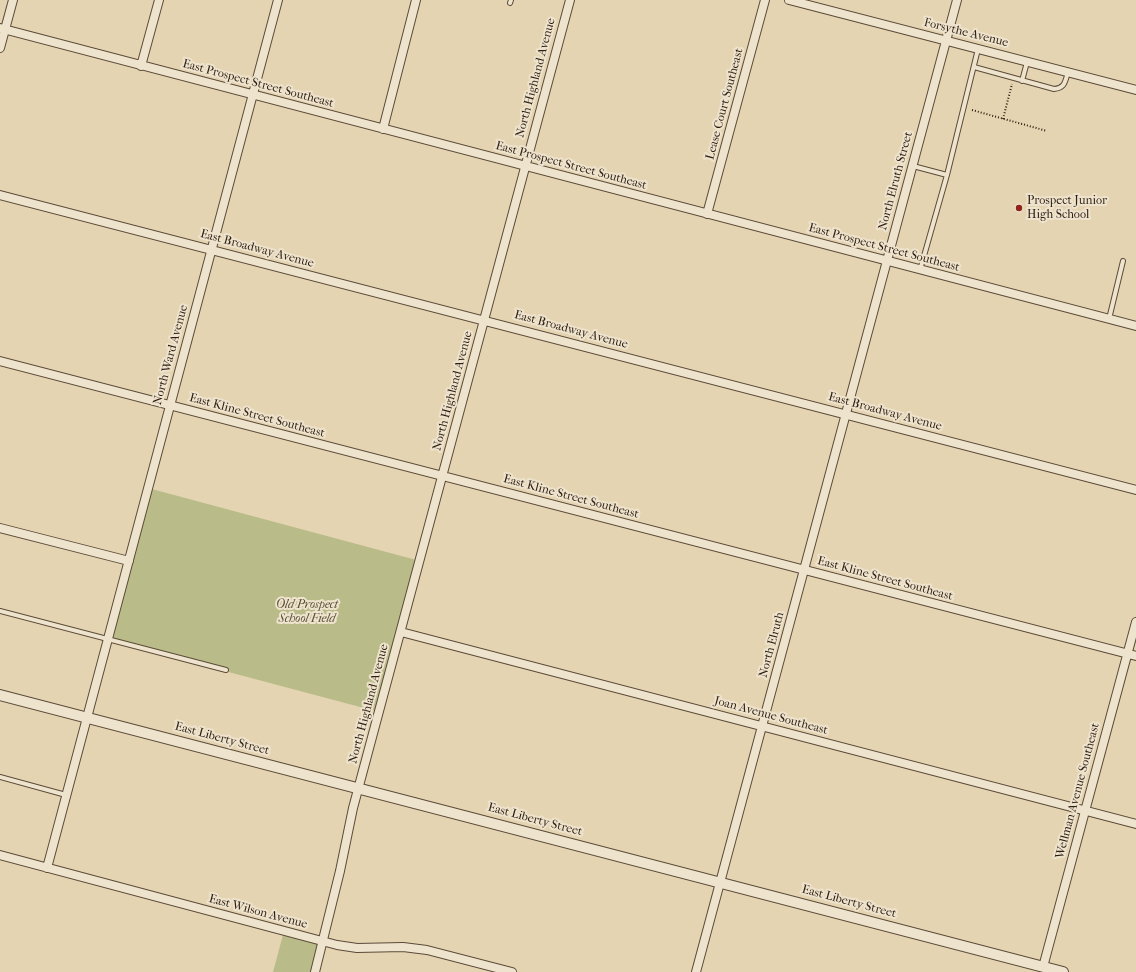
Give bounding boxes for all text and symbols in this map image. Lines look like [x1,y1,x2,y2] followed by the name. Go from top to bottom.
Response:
[922,16,1010,50] street label: Forsythe Avenue
[513,17,559,139] street label: North Highland Avenue
[703,47,747,161] street label: Lease Court Southeast
[181,57,335,111] street label: East Prospect Street Southeast
[876,130,916,232] street label: North Elruth Street
[494,139,648,193] street label: East Prospect Street Southeast
[1027,194,1107,222] place label: Prospect Junior High School
[1014,203,1024,213] marker: Prospect Junior High School
[807,221,961,275] street label: East Prospect Street Southeast
[199,227,315,271] street label: East Broadway Avenue
[151,303,191,407] street label: North Ward Avenue
[513,308,629,352] street label: East Broadway Avenue
[430,330,476,452] street label: North Highland Avenue
[827,390,943,434] street label: East Broadway Avenue
[188,391,326,441] street label: East Kline Street Southeast
[502,472,640,522] street label: East Kline Street Southeast
[816,554,954,604] street label: East Kline Street Southeast
[276,598,338,626] park label: Old Prospect School Field
[756,611,788,679] street label: North Elruth
[346,643,392,765] street label: North Highland Avenue
[713,694,829,738] street label: Joan Avenue Southeast
[173,719,271,759] street label: East Liberty Street
[1053,722,1103,860] street label: Wellman Avenue Southeast
[486,800,584,840] street label: East Liberty Street
[800,882,898,922] street label: East Liberty Street
[207,892,309,932] street label: East Wilson Avenue

